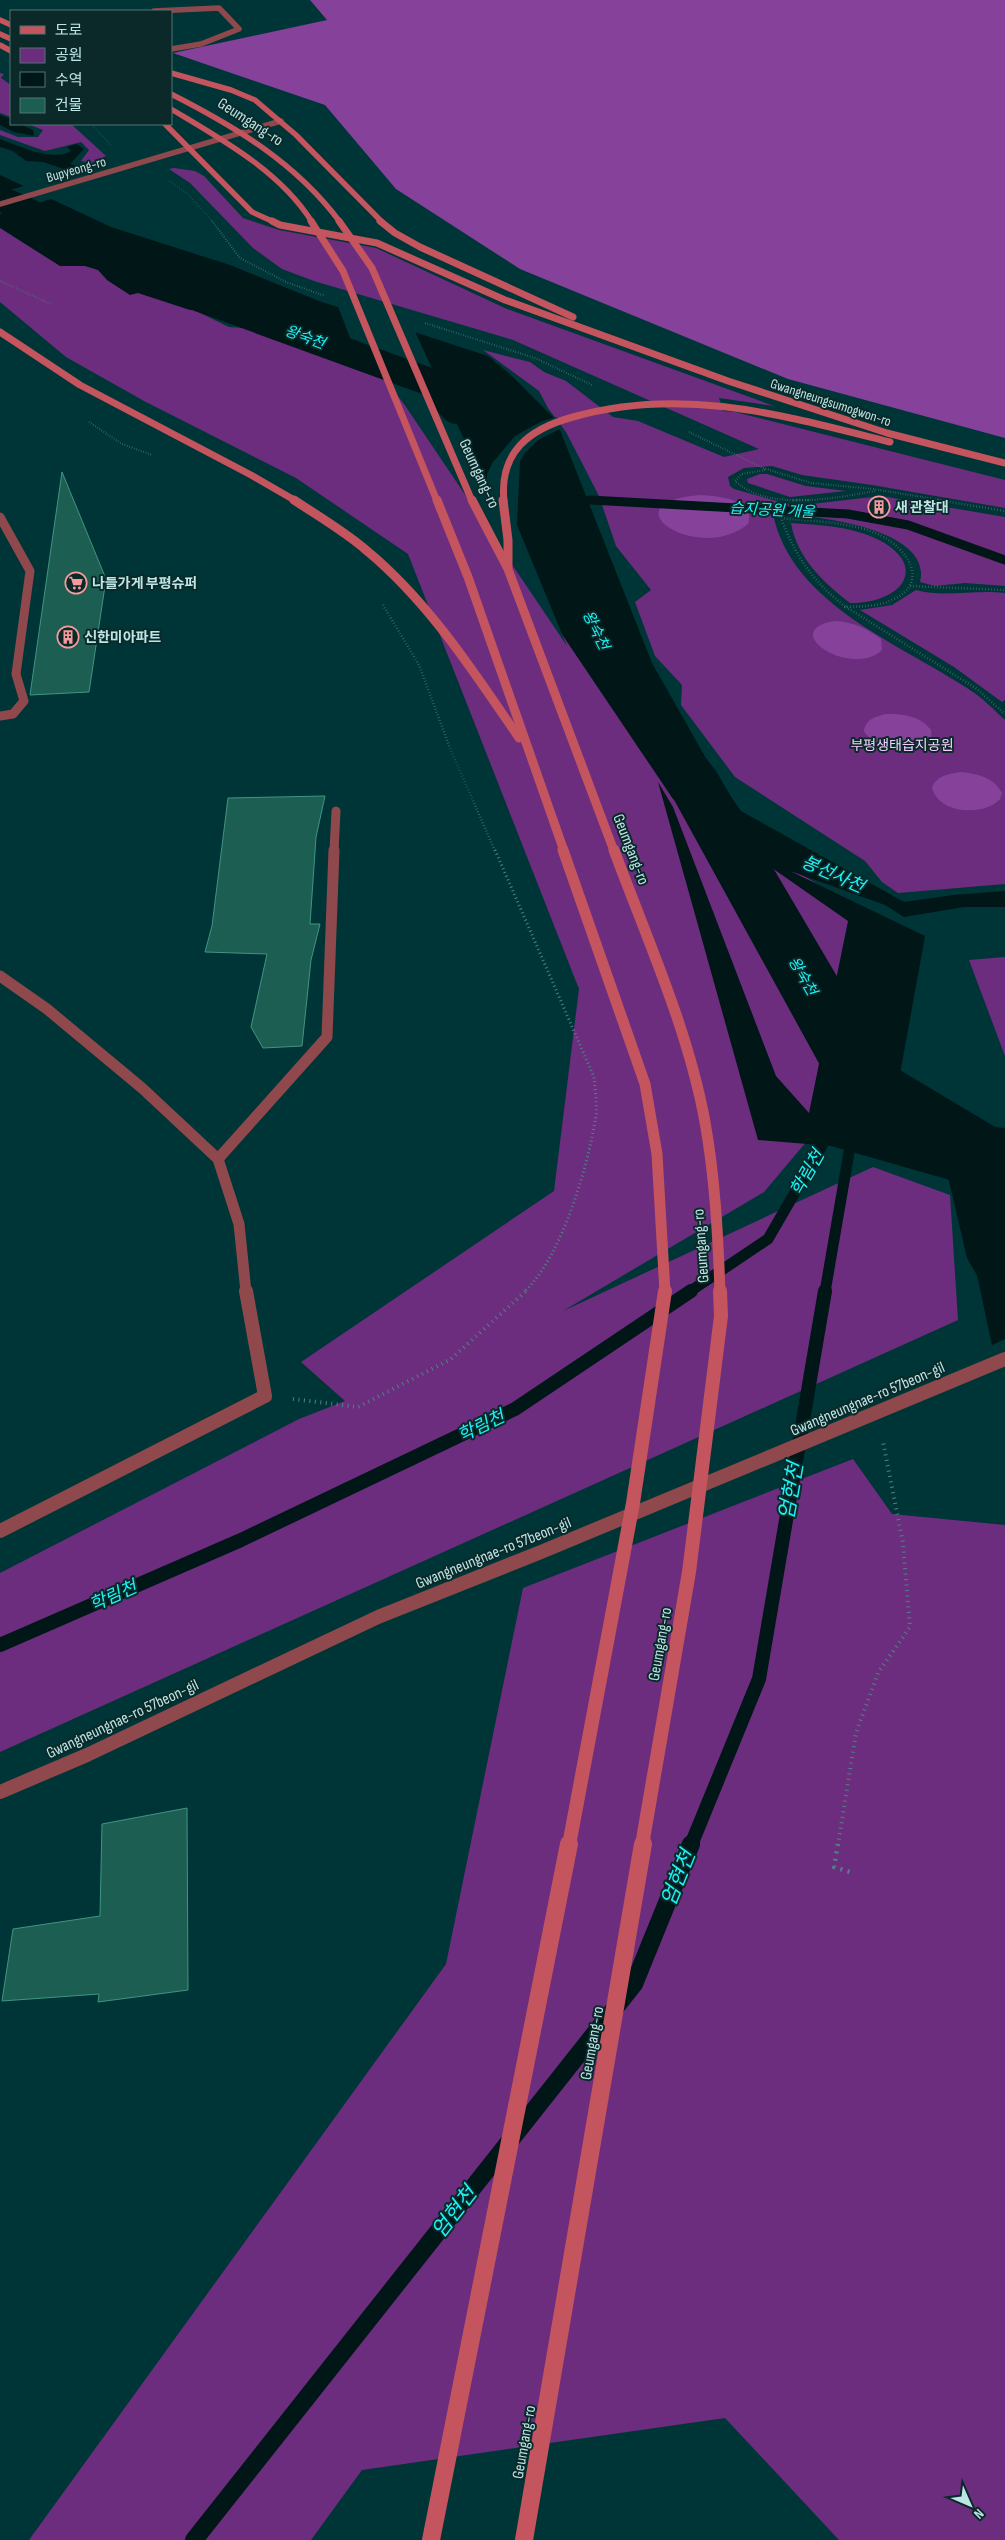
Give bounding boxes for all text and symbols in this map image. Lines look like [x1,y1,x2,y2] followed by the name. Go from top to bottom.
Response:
[10,10,172,125] legend
[55,21,83,40] text: 도로
[55,46,83,65] text: 공원
[55,71,83,90] text: 수역
[214,94,286,150] street label: Geumgang-ro
[55,96,83,115] text: 건물
[44,153,108,186] street label: Bupyeong-ro
[282,321,330,354] water label: 왕숙천
[768,375,894,430] street label: Gwangneungsumogwon-ro
[454,436,503,511] street label: Geumgang-ro
[867,495,891,519] building icon: 새 관찰대
[729,499,816,522] water label: 습지공원 개울
[895,499,949,516] place label: 새 관찰대
[64,571,88,595] supermarket icon: 나들가게 부평슈퍼
[92,575,197,592] place label: 나들가게 부평슈퍼
[578,607,614,655] water label: 왕숙천
[56,625,80,649] building icon: 신한미아파트
[84,629,161,646] place label: 신한미아파트
[850,737,954,754] park label: 부평생태습지공원
[608,812,653,888] street label: Geumgang-ro
[798,851,870,899] water label: 봉선사천
[784,954,822,1001] water label: 왕숙천
[786,1144,830,1200] water label: 학림천
[689,1208,714,1284] street label: Geumgang-ro
[788,1358,948,1441] street label: Gwangneungnae-ro 57beon-gil
[454,1405,510,1447] water label: 학림천
[774,1458,809,1522] water label: 엄현천
[413,1514,574,1593] street label: Gwangneungnae-ro 57beon-gil
[86,1576,142,1616] water label: 학림천
[645,1606,676,1682] street label: Geumgang-ro
[43,1676,202,1763] street label: Gwangneungnae-ro 57beon-gil
[656,1844,702,1910] water label: 엄현천
[577,2005,608,2081] street label: Geumgang-ro
[427,2180,484,2243] water label: 엄현천
[509,2404,540,2480] street label: Geumgang-ro
[945,2480,995,2530] north arrow
[970,2505,987,2522] text: N

